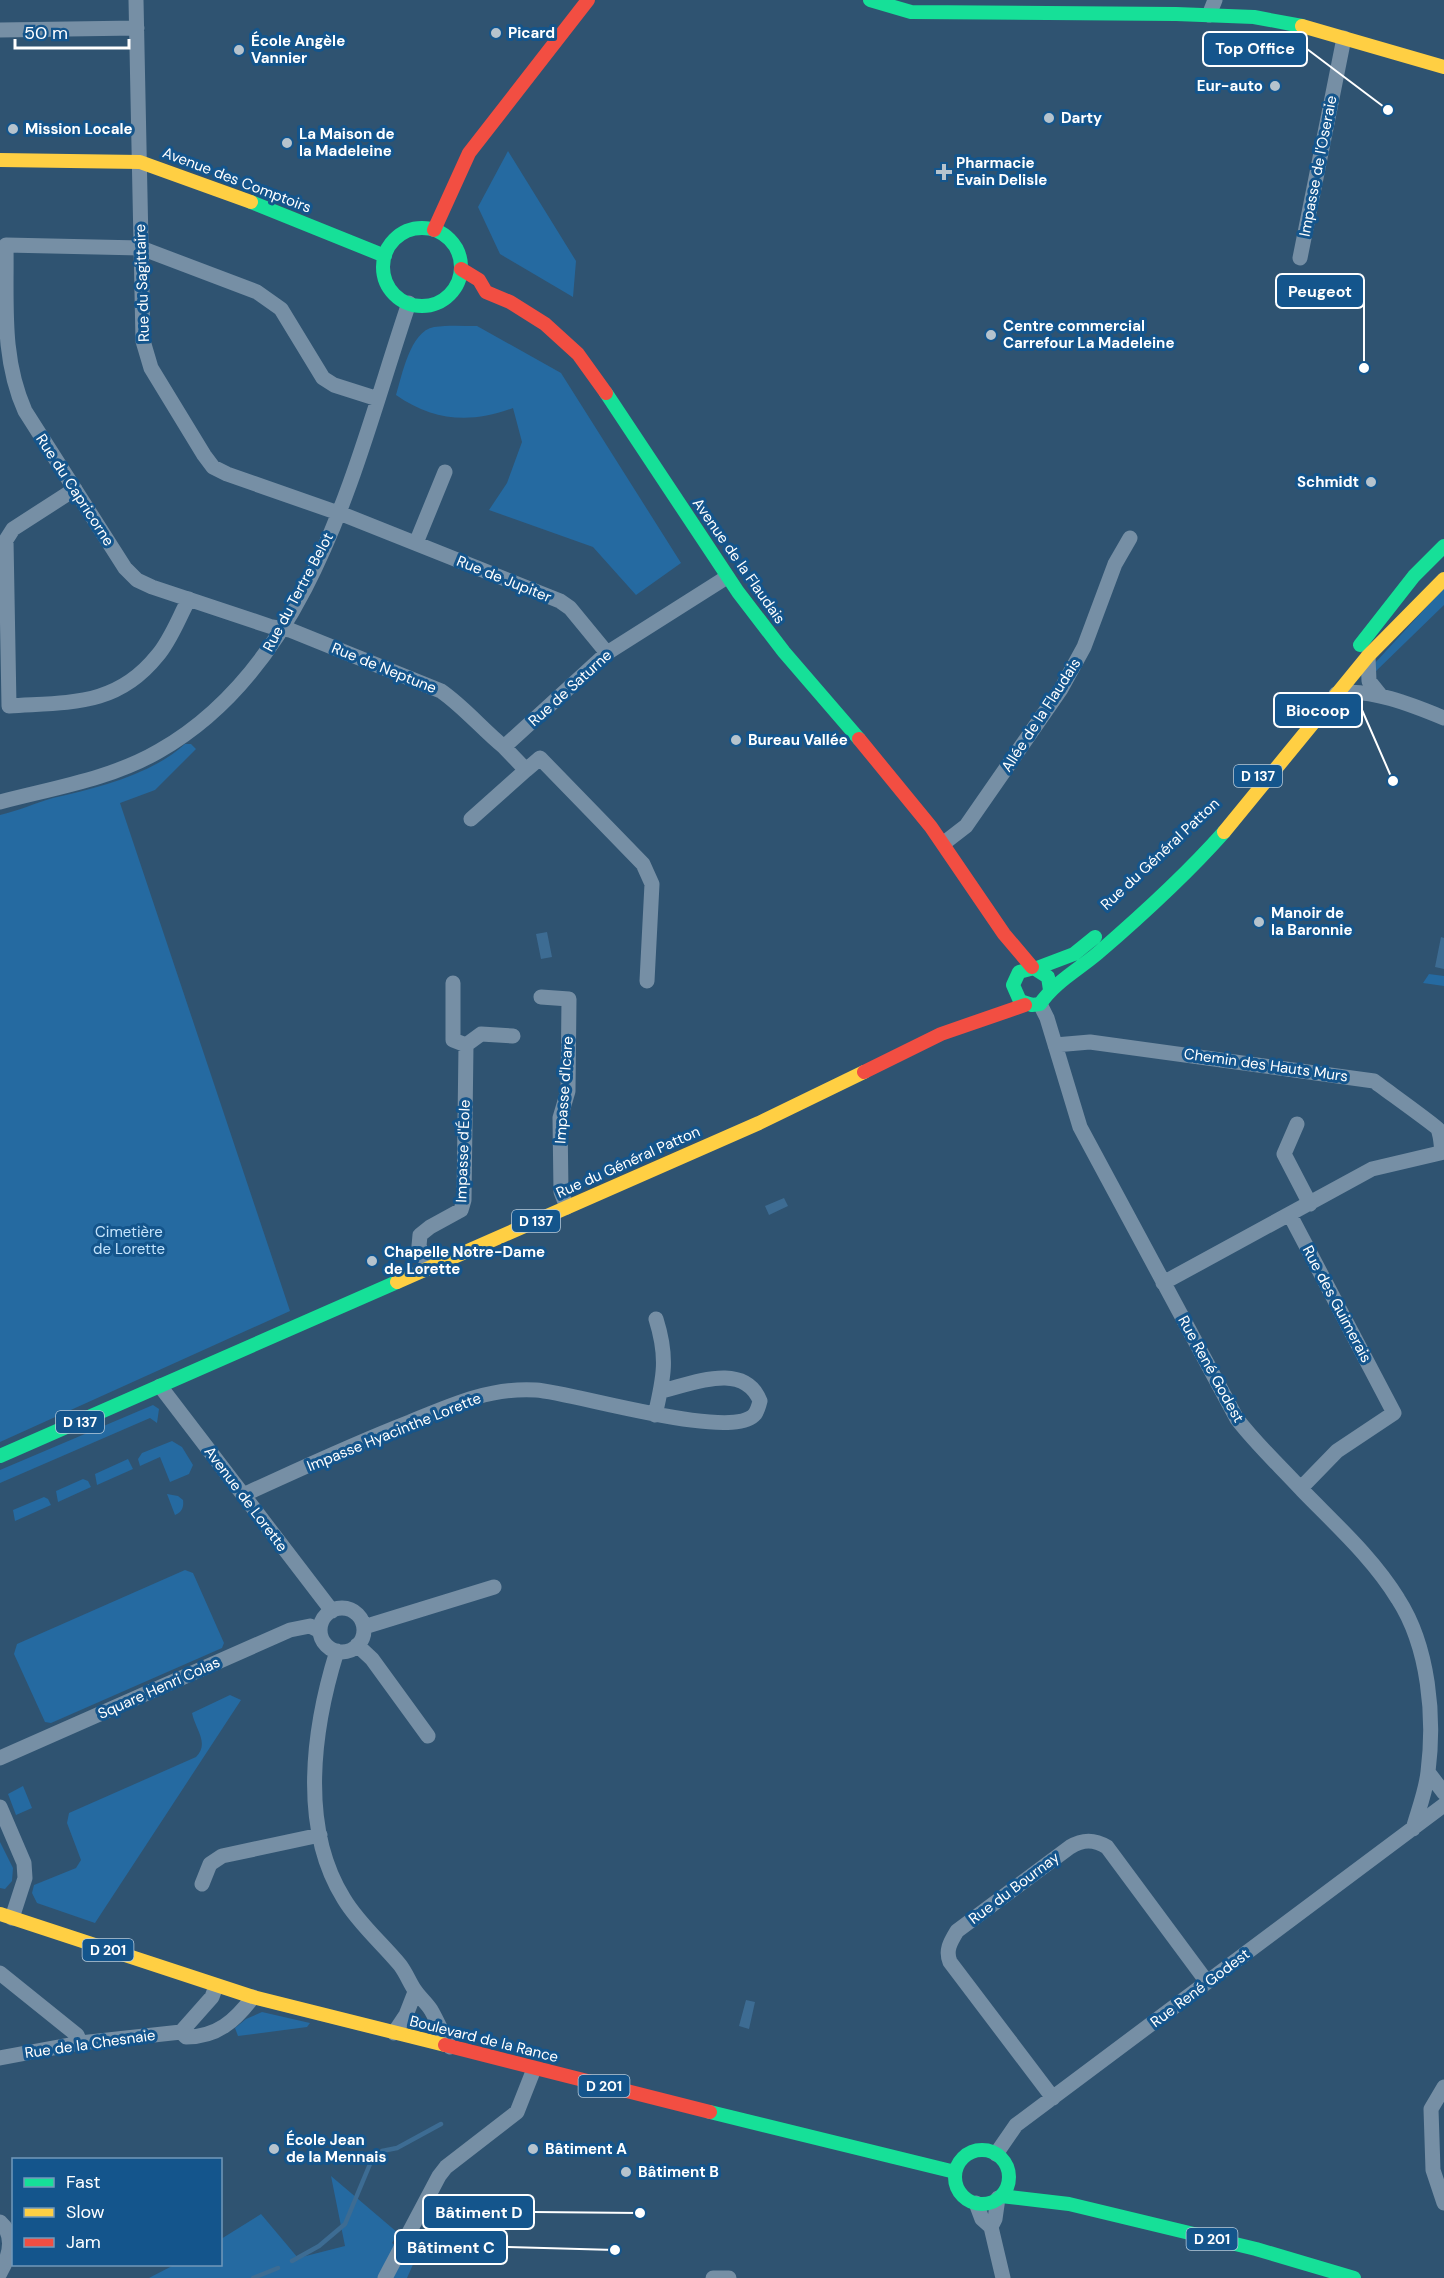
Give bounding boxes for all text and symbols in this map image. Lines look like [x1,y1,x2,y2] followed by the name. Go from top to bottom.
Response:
[15,12,129,50] scale bar
[24,21,68,45] text: 50 m
[508,23,555,43] place label: Picard
[489,26,503,40] marker: Picard
[251,31,345,68] place label: École Angèle Vannier
[1203,32,1307,66] callout: Top Office
[1215,38,1295,59] text: Top Office
[232,43,246,57] marker: École Angèle Vannier
[1197,76,1263,96] place label: Eur-auto
[1268,79,1282,93] marker: Eur-auto
[1295,94,1341,238] street label: Impasse de l'Oseraie
[1061,108,1102,128] place label: Darty
[1042,111,1056,125] marker: Darty
[25,119,133,139] place label: Mission Locale
[6,122,20,136] marker: Mission Locale
[299,124,395,161] place label: La Maison de la Madeleine
[280,136,294,150] marker: La Maison de la Madeleine
[160,142,314,218] street label: Avenue des Comptoirs
[956,153,1047,190] place label: Pharmacie Evain Delisle
[937,165,951,179] marker: Pharmacie Evain Delisle
[130,224,154,342] street label: Rue du Sagittaire
[1276,274,1364,308] callout: Peugeot
[1288,281,1352,302] text: Peugeot
[1003,316,1174,353] place label: Centre commercial Carrefour La Madeleine
[984,328,998,342] marker: Centre commercial Carrefour La Madeleine
[31,430,119,550] street label: Rue du Capricorne
[1297,472,1359,492] place label: Schmidt
[1364,475,1378,489] marker: Schmidt
[688,494,790,628] street label: Avenue de la Flaudais
[258,529,338,655] street label: Rue du Tertre Belot
[454,551,555,607] street label: Rue de Jupiter
[329,638,439,698] street label: Rue de Neptune
[524,645,616,731] street label: Rue de Saturne
[997,654,1085,776] street label: Allée de la Flaudais
[1274,693,1362,727] callout: Biocoop
[1286,700,1350,721] text: Biocoop
[748,730,848,750] place label: Bureau Vallée
[729,733,743,747] marker: Bureau Vallée
[1234,765,1282,787] road number: D 137
[1096,794,1224,914] street label: Rue du Général Patton
[1271,903,1353,940] place label: Manoir de la Baronnie
[1252,915,1266,929] marker: Manoir de la Baronnie
[550,1036,578,1144] street label: Impasse d'Icare
[1183,1044,1349,1086] street label: Chemin des Hauts Murs
[451,1099,475,1203] street label: Impasse d'Éole
[553,1121,703,1203] street label: Rue du Général Patton
[512,1210,560,1232] road number: D 137
[93,1222,165,1259] park label: Cimetière de Lorette
[384,1242,545,1279] place label: Chapelle Notre-Dame de Lorette
[1298,1242,1376,1366] street label: Rue des Guimerais
[365,1254,379,1268] marker: Chapelle Notre-Dame de Lorette
[1173,1312,1249,1426] street label: Rue René Godest
[304,1388,484,1476] street label: Impasse Hyacinthe Lorette
[56,1411,104,1433] road number: D 137
[200,1442,292,1556] street label: Avenue de Lorette
[95,1652,223,1724] street label: Square Henri Colas
[964,1847,1064,1929] street label: Rue du Bournay
[82,1939,134,1961] road number: D 201
[1146,1944,1254,2032] street label: Rue René Godest
[408,2011,560,2067] street label: Boulevard de la Rance
[23,2025,157,2063] street label: Rue de la Chesnaie
[578,2075,630,2097] road number: D 201
[286,2130,386,2167] place label: École Jean de la Mennais
[545,2139,627,2159] place label: Bâtiment A
[267,2142,281,2156] marker: École Jean de la Mennais
[526,2142,540,2156] marker: Bâtiment A
[12,2158,222,2266] legend
[638,2162,719,2182] place label: Bâtiment B
[619,2165,633,2179] marker: Bâtiment B
[66,2170,101,2194] text: Fast
[423,2195,534,2229] callout: Bâtiment D
[66,2200,105,2224] text: Slow
[435,2202,523,2223] text: Bâtiment D
[1186,2228,1238,2250] road number: D 201
[66,2230,101,2254] text: Jam
[395,2230,507,2264] callout: Bâtiment C
[407,2237,495,2258] text: Bâtiment C

